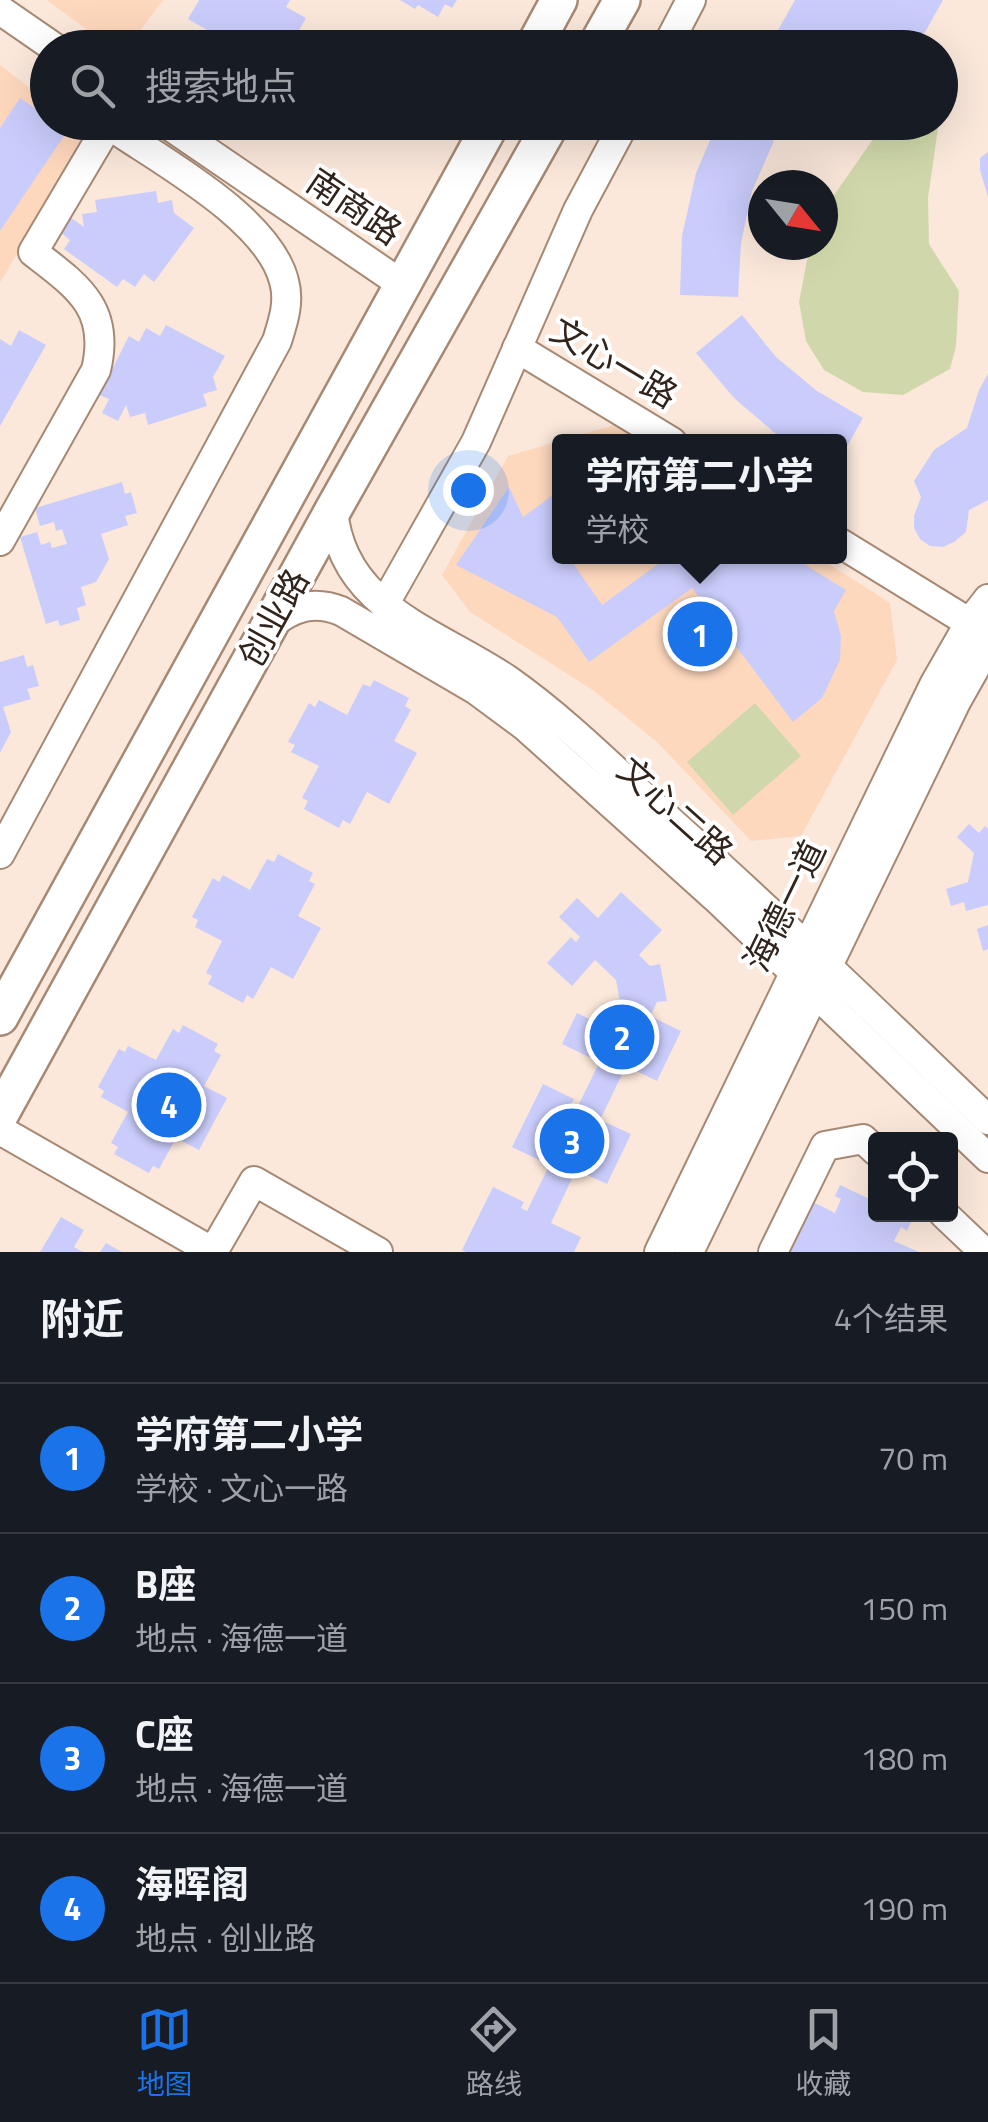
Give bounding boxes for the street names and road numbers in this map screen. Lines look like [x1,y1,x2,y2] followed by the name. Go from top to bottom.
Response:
[296,154,413,258] street label: 南商路
[541,303,688,421] street label: 文心一路
[224,559,322,677] street label: 创业路
[606,743,746,877] street label: 文心二路
[729,831,839,980] street label: 海德一道

